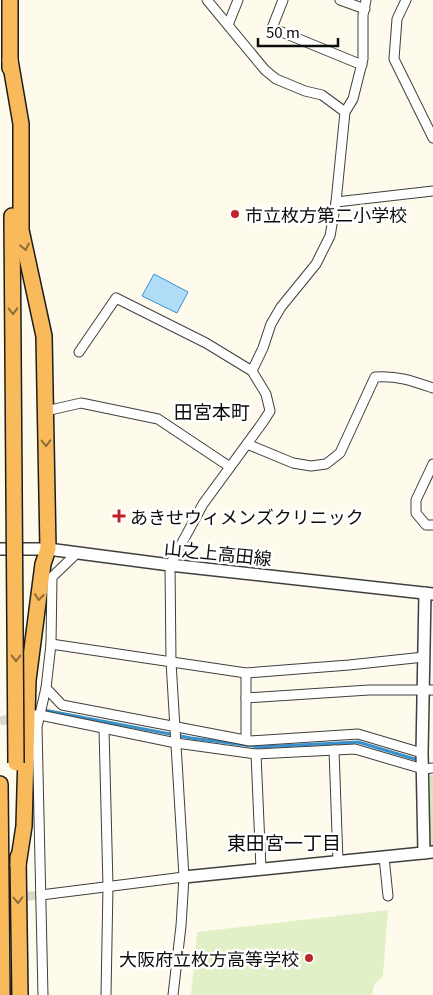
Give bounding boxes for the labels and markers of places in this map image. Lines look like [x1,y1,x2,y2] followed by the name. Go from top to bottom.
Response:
[245,201,407,227] place label: 市立枚方第二小学校
[229,208,241,220] marker: 市立枚方第二小学校
[130,503,364,529] place label: あきせウィメンズクリニック
[112,509,126,523] marker: あきせウィメンズクリニック
[119,945,299,971] place label: 大阪府立枚方高等学校
[303,952,315,964] marker: 大阪府立枚方高等学校

